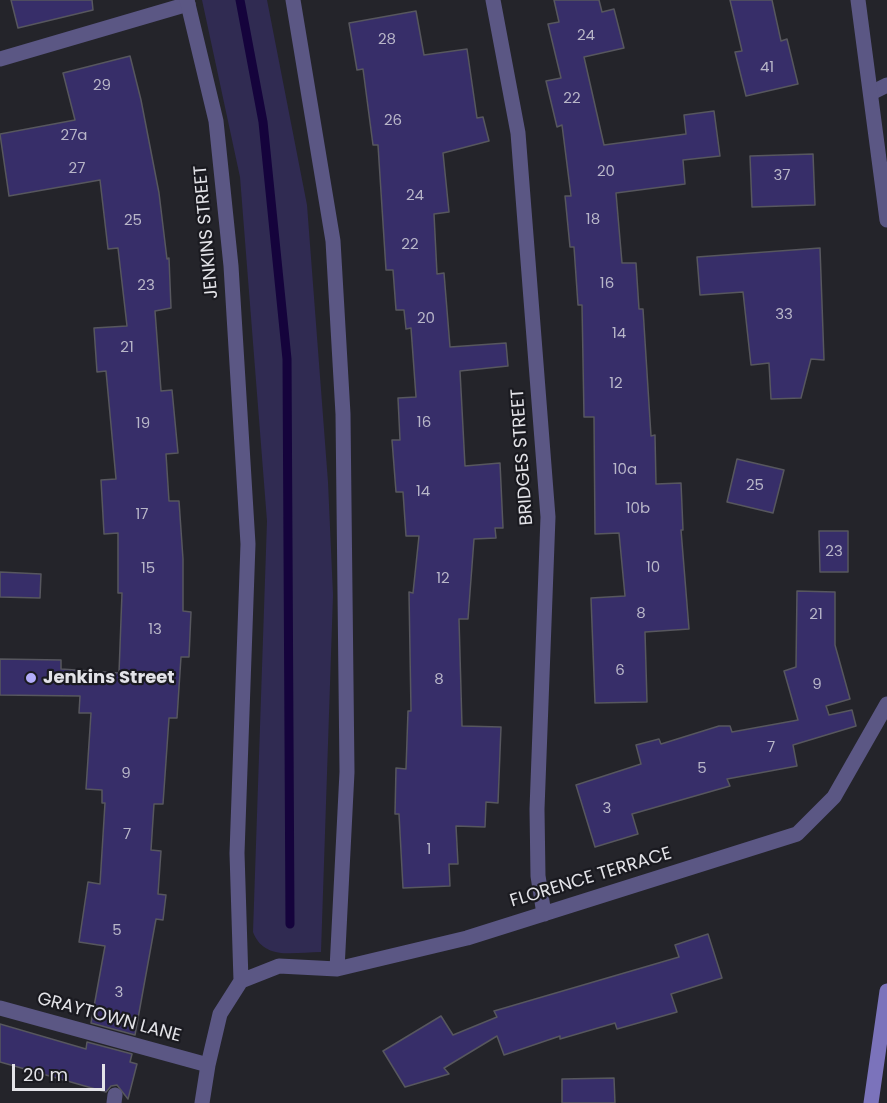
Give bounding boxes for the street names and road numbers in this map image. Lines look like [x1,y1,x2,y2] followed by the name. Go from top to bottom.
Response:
[190,164,224,300] street label: JENKINS STREET
[507,388,539,526] street label: BRIDGES STREET
[508,843,674,913] street label: FLORENCE TERRACE
[35,988,183,1048] street label: GRAYTOWN LANE

